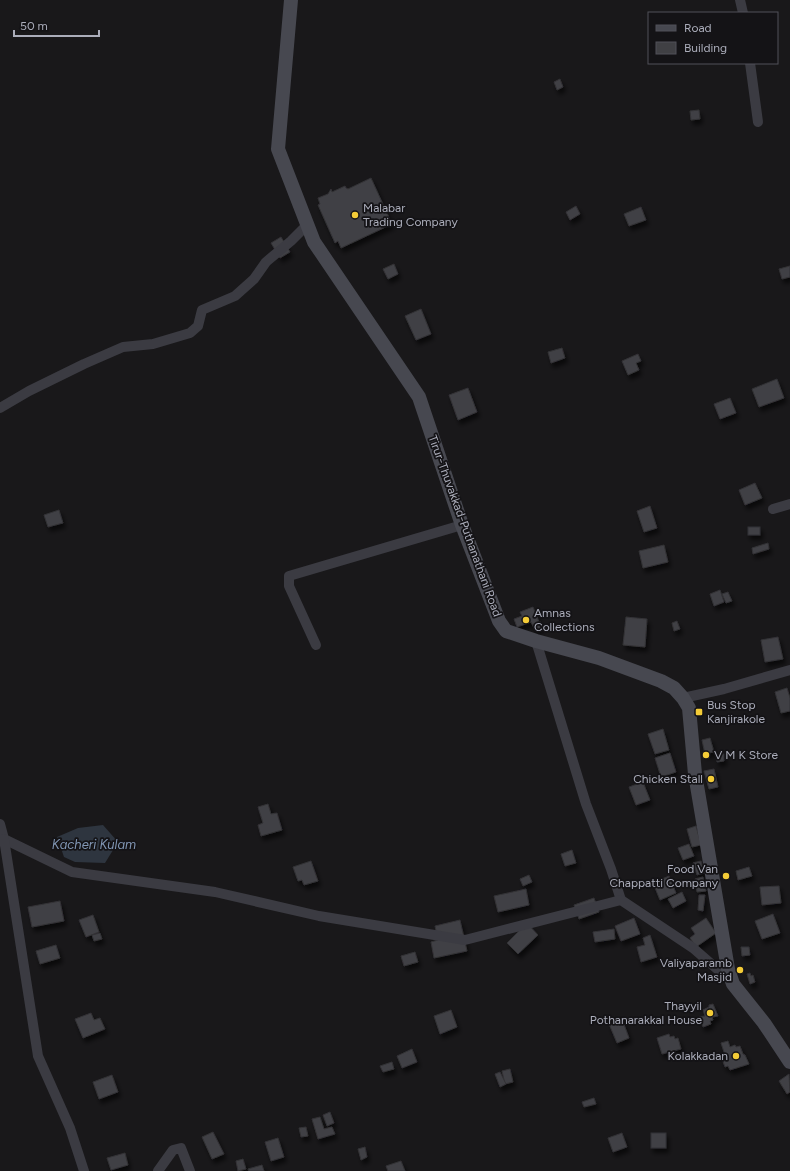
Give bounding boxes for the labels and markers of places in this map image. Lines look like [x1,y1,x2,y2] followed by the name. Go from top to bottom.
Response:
[363,201,458,229] place label: Malabar Trading Company
[350,210,360,220] marker: Malabar Trading Company
[534,606,595,634] place label: Amnas Collections
[521,615,531,625] marker: Amnas Collections
[707,698,766,726] place label: Bus Stop Kanjirakole
[694,707,704,717] marker: Bus Stop Kanjirakole
[714,748,779,762] place label: V M K Store
[701,750,711,760] marker: V M K Store
[633,772,703,786] place label: Chicken Stall
[706,774,716,784] marker: Chicken Stall
[609,862,719,890] place label: Food Van Chappatti Company
[721,871,731,881] marker: Food Van Chappatti Company
[660,956,732,984] place label: Valiyaparamb Masjid
[735,965,745,975] marker: Valiyaparamb Masjid
[590,999,702,1027] place label: Thayyil Pothanarakkal House
[705,1008,715,1018] marker: Thayyil Pothanarakkal House
[668,1049,728,1063] place label: Kolakkadan
[731,1051,741,1061] marker: Kolakkadan

